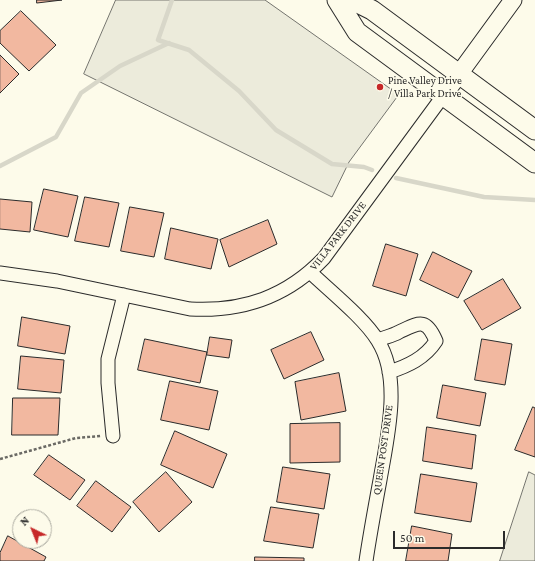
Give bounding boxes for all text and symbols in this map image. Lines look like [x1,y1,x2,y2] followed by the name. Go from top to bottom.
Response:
[388,74,462,100] place label: Pine Valley Drive / Villa Park Drive
[375,82,385,92] marker: Pine Valley Drive / Villa Park Drive
[307,199,369,273] street label: VILLA PARK DRIVE
[370,404,396,496] street label: QUEEN POST DRIVE
[12,509,52,549] north arrow
[18,514,31,528] text: N
[395,523,507,549] scale bar
[400,531,424,545] text: 50 m

